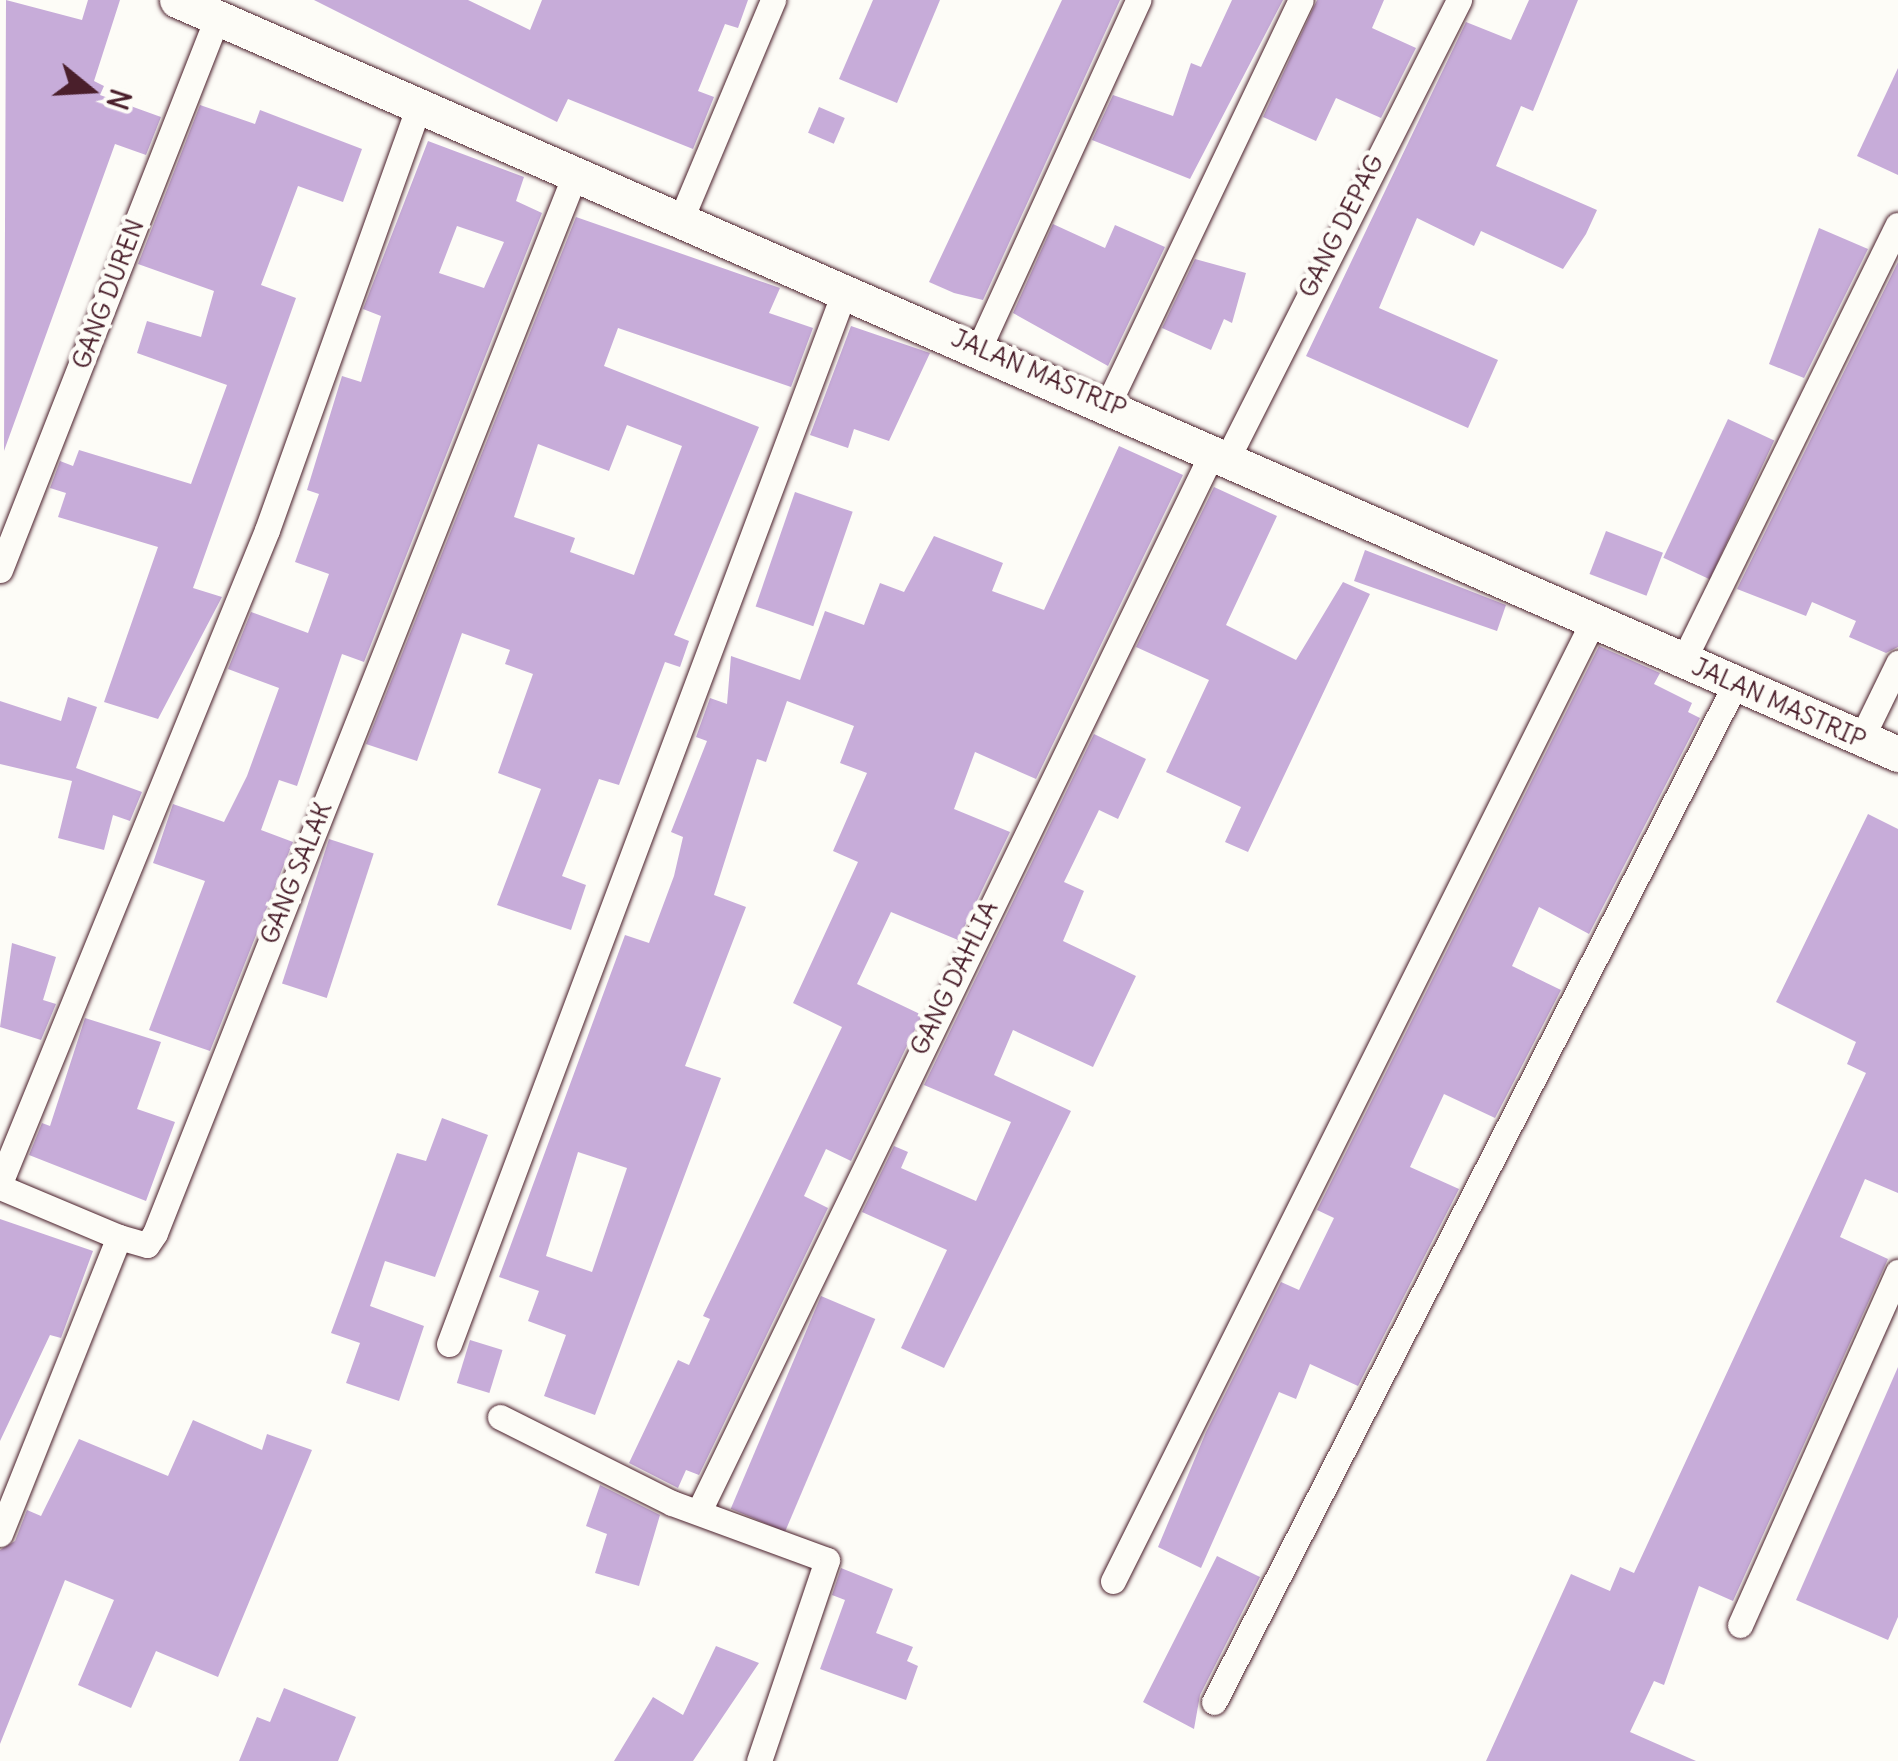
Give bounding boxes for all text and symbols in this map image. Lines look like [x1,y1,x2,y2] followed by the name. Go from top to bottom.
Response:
[40,40,140,140] north arrow
[98,84,139,114] text: N
[1292,150,1390,302] street label: GANG DEPAG
[66,215,150,373] street label: GANG DUREN
[947,323,1131,423] street label: JALAN MASTRIP
[1687,651,1871,755] street label: JALAN MASTRIP
[254,798,338,948] street label: GANG SALAK
[904,896,1004,1060] street label: GANG DAHLIA

